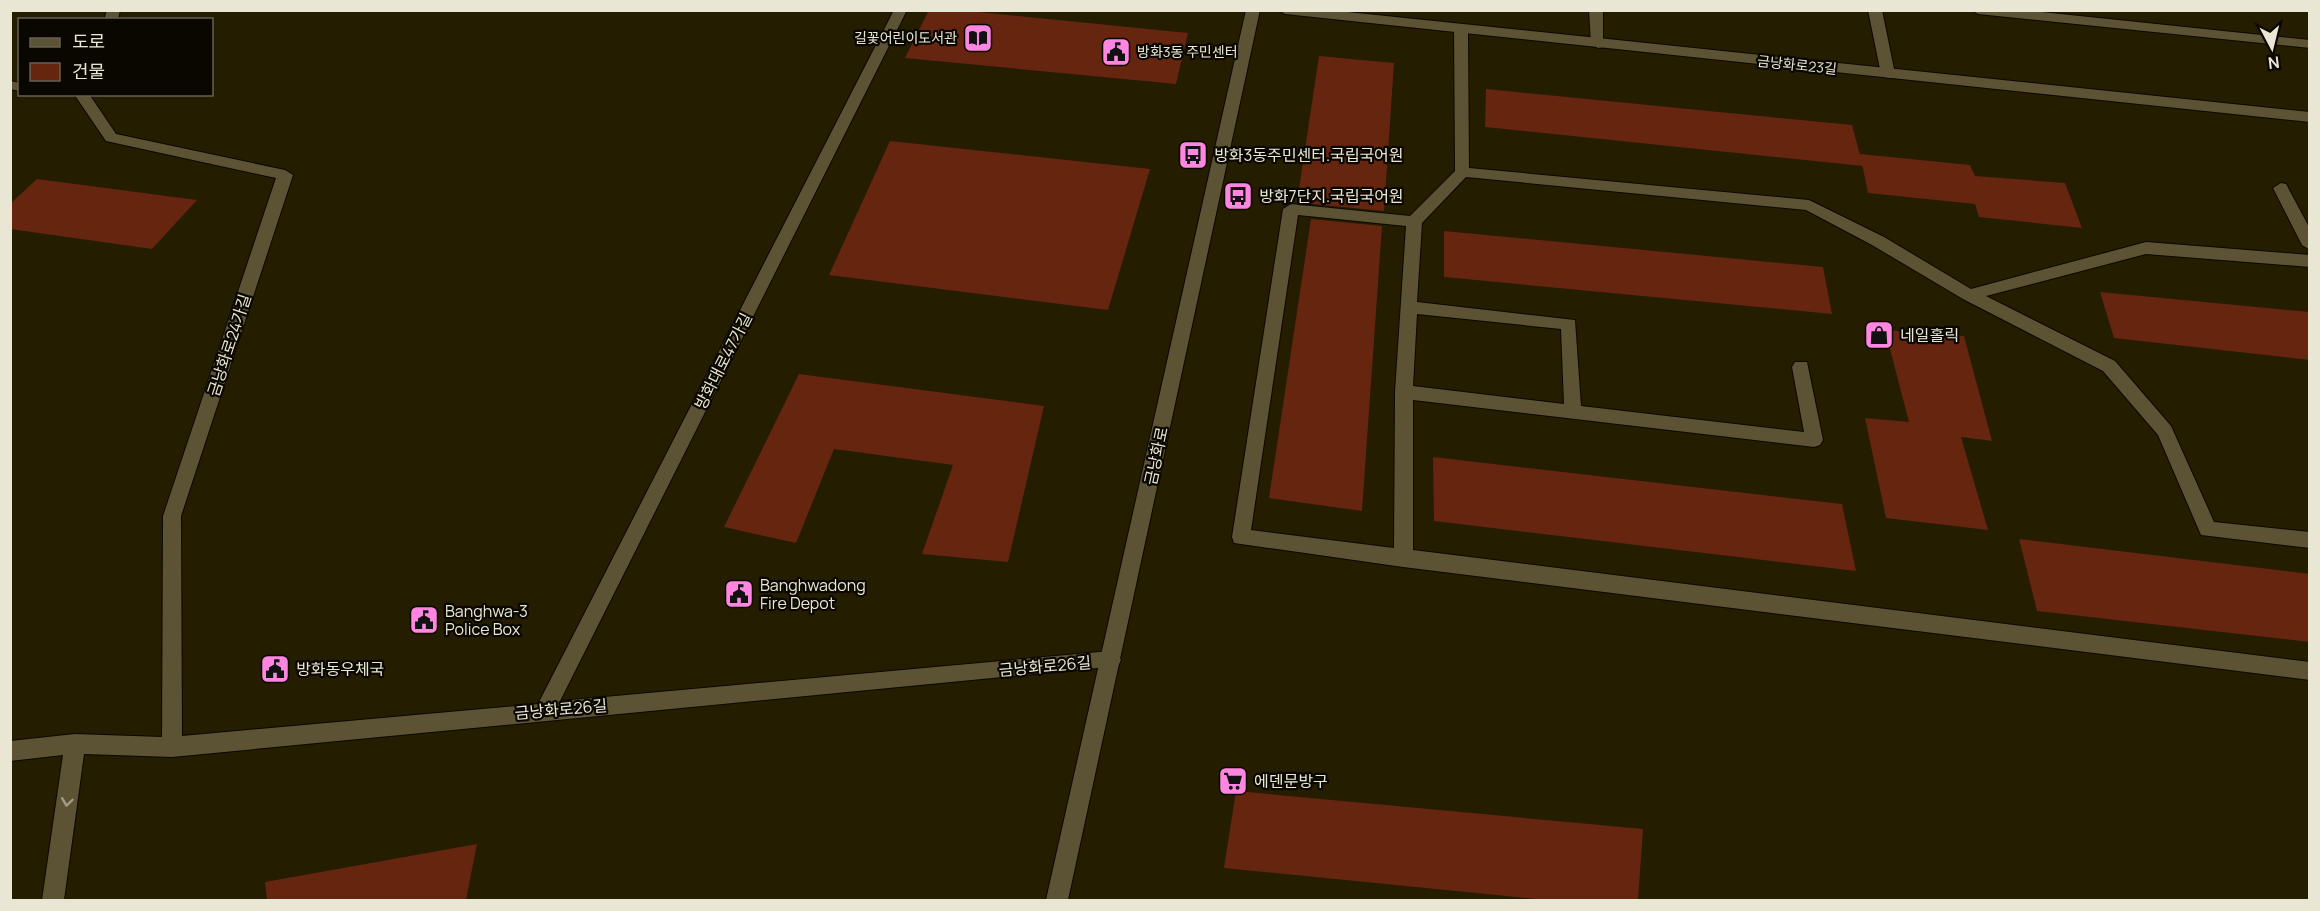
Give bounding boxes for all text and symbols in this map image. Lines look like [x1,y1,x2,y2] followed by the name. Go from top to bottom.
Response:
[18,18,213,96] legend
[2242,18,2302,78] north arrow
[962,22,994,54] library icon: 길꽃어린이도서관
[854,28,957,47] place label: 길꽃어린이도서관
[72,29,105,53] text: 도로
[1100,36,1132,68] public building icon: 방화3동 주민센터
[1137,42,1238,61] place label: 방화3동 주민센터
[1756,51,1838,78] street label: 금낭화로23길
[2267,51,2281,75] text: N
[72,59,105,83] text: 건물
[1177,139,1209,171] bus stop icon: 방화3동주민센터.국립국어원
[1214,144,1404,166] place label: 방화3동주민센터.국립국어원
[1222,180,1254,212] bus stop icon: 방화7단지.국립국어원
[1259,185,1404,207] place label: 방화7단지.국립국어원
[202,291,256,399] street label: 금낭화로24가길
[689,309,757,413] street label: 방화대로47가길
[1863,319,1895,351] shop icon: 네일홀릭
[1900,324,1959,346] place label: 네일홀릭
[1139,425,1173,487] street label: 금낭화로
[760,574,866,614] place label: Banghwadong Fire Depot
[723,578,755,610] public building icon: Banghwadong Fire Depot
[445,600,528,640] place label: Banghwa-3 Police Box
[408,604,440,636] public building icon: Banghwa-3 Police Box
[998,651,1092,681] street label: 금낭화로26길
[259,653,291,685] public building icon: 방화동우체국
[296,658,384,680] place label: 방화동우체국
[514,694,608,724] street label: 금낭화로26길
[1217,765,1249,797] supermarket icon: 에덴문방구
[1254,770,1328,792] place label: 에덴문방구
[61,797,73,806] one-way arrow

